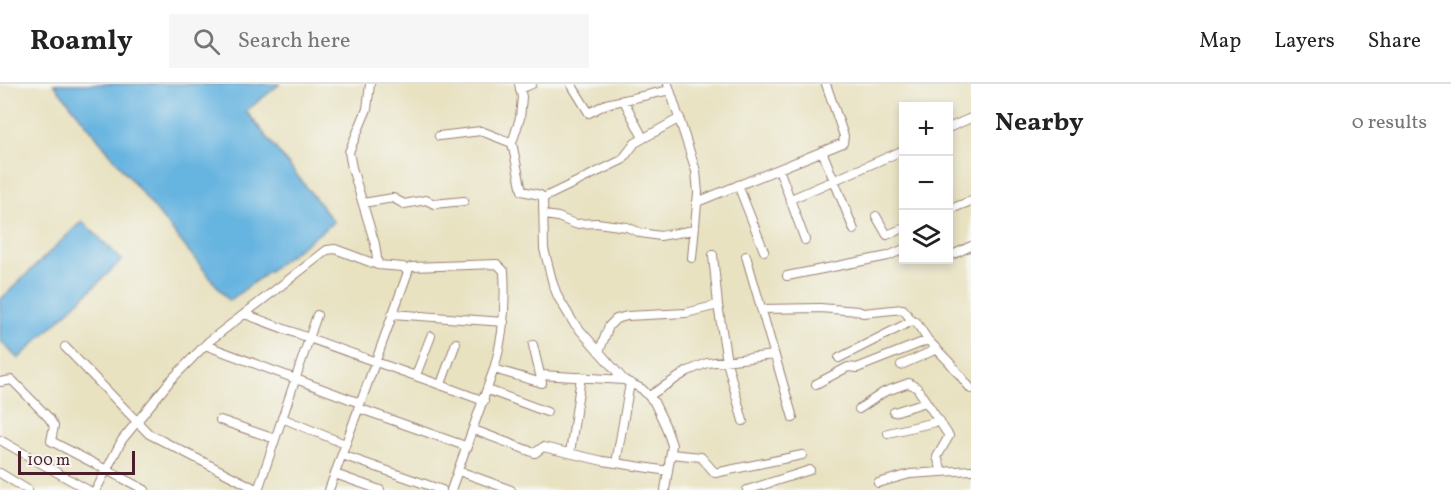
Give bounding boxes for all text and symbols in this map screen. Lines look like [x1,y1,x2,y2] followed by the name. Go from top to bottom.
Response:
[169,14,589,68] search box
[30,22,133,61] text: Roamly
[190,25,223,58] icon: search
[238,26,350,57] text: Search here
[1199,27,1241,56] text: Map
[1274,27,1335,56] text: Layers
[1368,27,1421,56] text: Share
[899,102,953,264] map controls
[899,102,953,156] button: +
[995,105,1084,141] text: Nearby
[1352,109,1427,137] text: 0 results
[899,156,953,210] button: −
[899,210,953,264] button: layers
[18,448,135,476] scale bar
[27,450,70,472] text: 100 m

